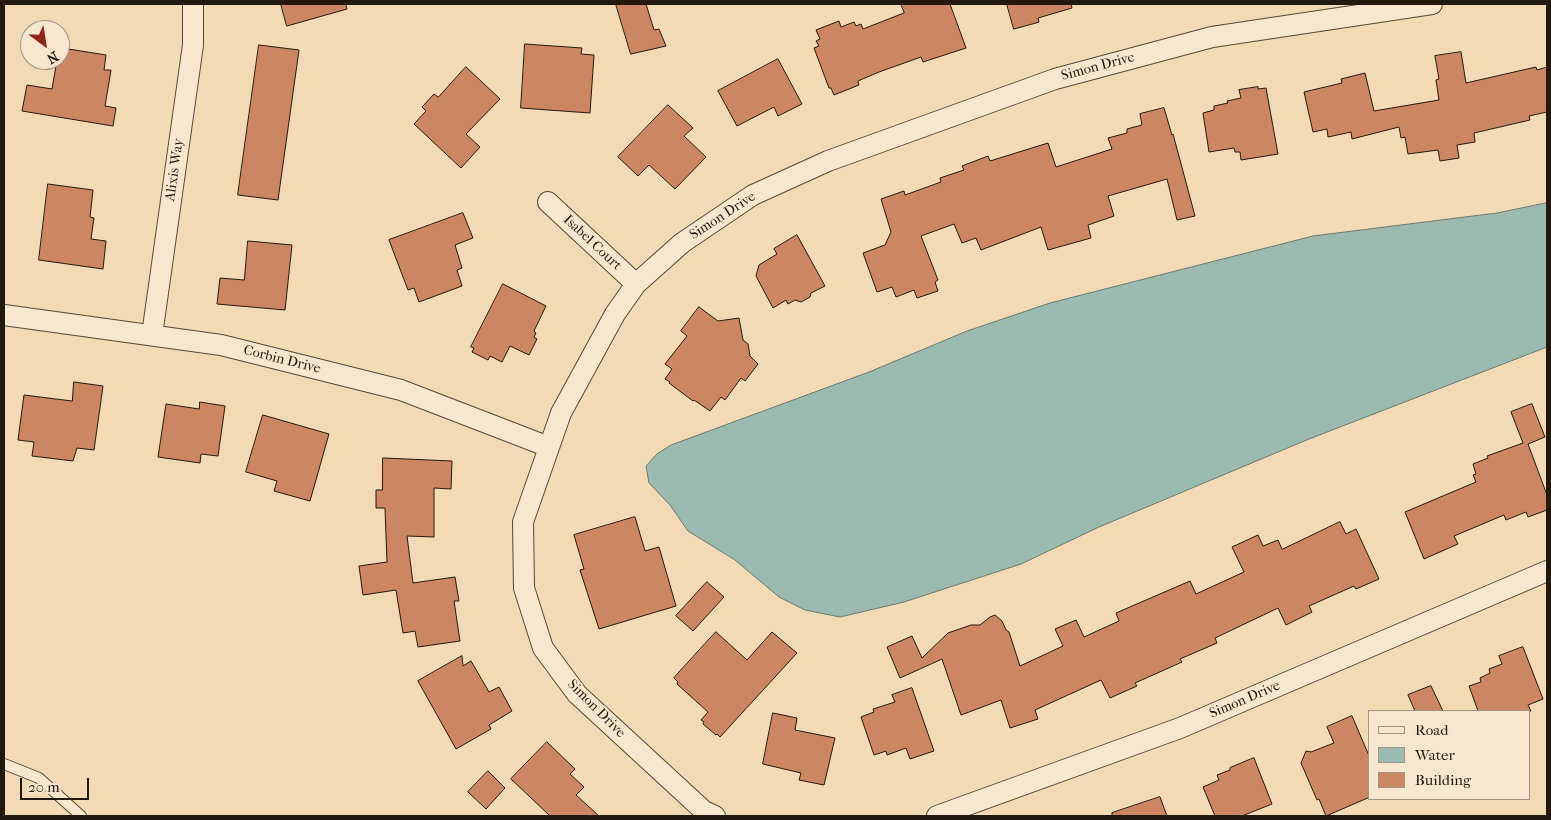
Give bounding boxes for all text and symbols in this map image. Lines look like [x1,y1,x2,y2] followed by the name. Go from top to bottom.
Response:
[20,20,70,70] north arrow
[44,47,61,67] text: N
[1059,49,1137,85] street label: Simon Drive
[162,138,188,202] street label: Alixis Way
[687,188,759,244] street label: Simon Drive
[559,212,625,274] street label: Isabel Court
[242,342,322,378] street label: Corbin Drive
[563,676,629,742] street label: Simon Drive
[1207,678,1283,722] street label: Simon Drive
[1368,710,1531,800] legend
[1415,721,1448,739] text: Road
[1415,746,1455,764] text: Water
[22,768,91,800] scale bar
[1415,771,1471,789] text: Building
[28,778,60,796] text: 20 m

